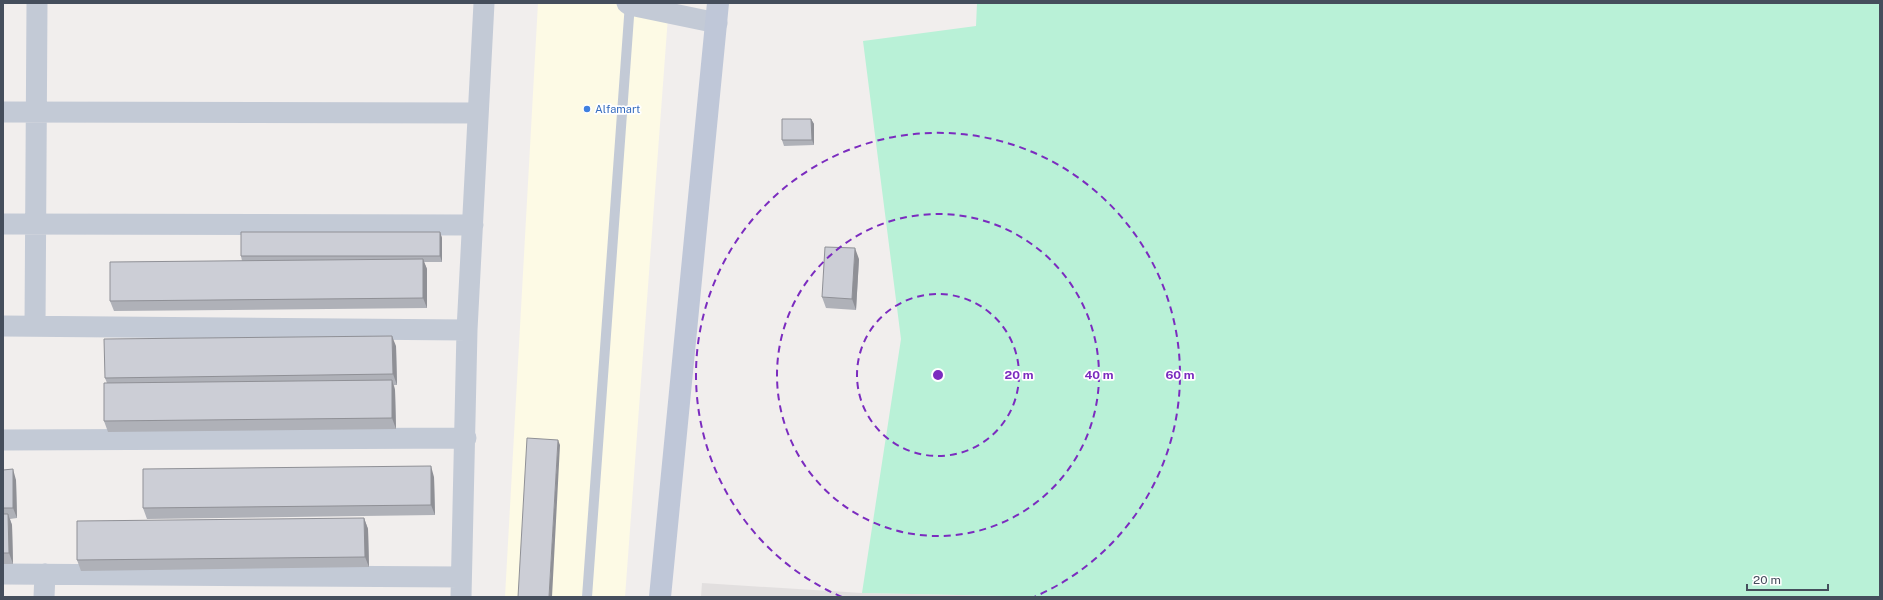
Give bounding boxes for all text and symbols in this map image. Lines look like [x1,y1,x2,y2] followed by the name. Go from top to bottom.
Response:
[595,103,640,115] place label: Alfamart
[582,104,592,114] marker: Alfamart
[931,368,945,382] centre of rings
[1005,368,1034,382] text: 20 m
[1084,368,1114,382] text: 40 m
[1165,368,1195,382] text: 60 m
[1747,566,1828,592] scale bar
[1753,573,1781,587] text: 20 m

